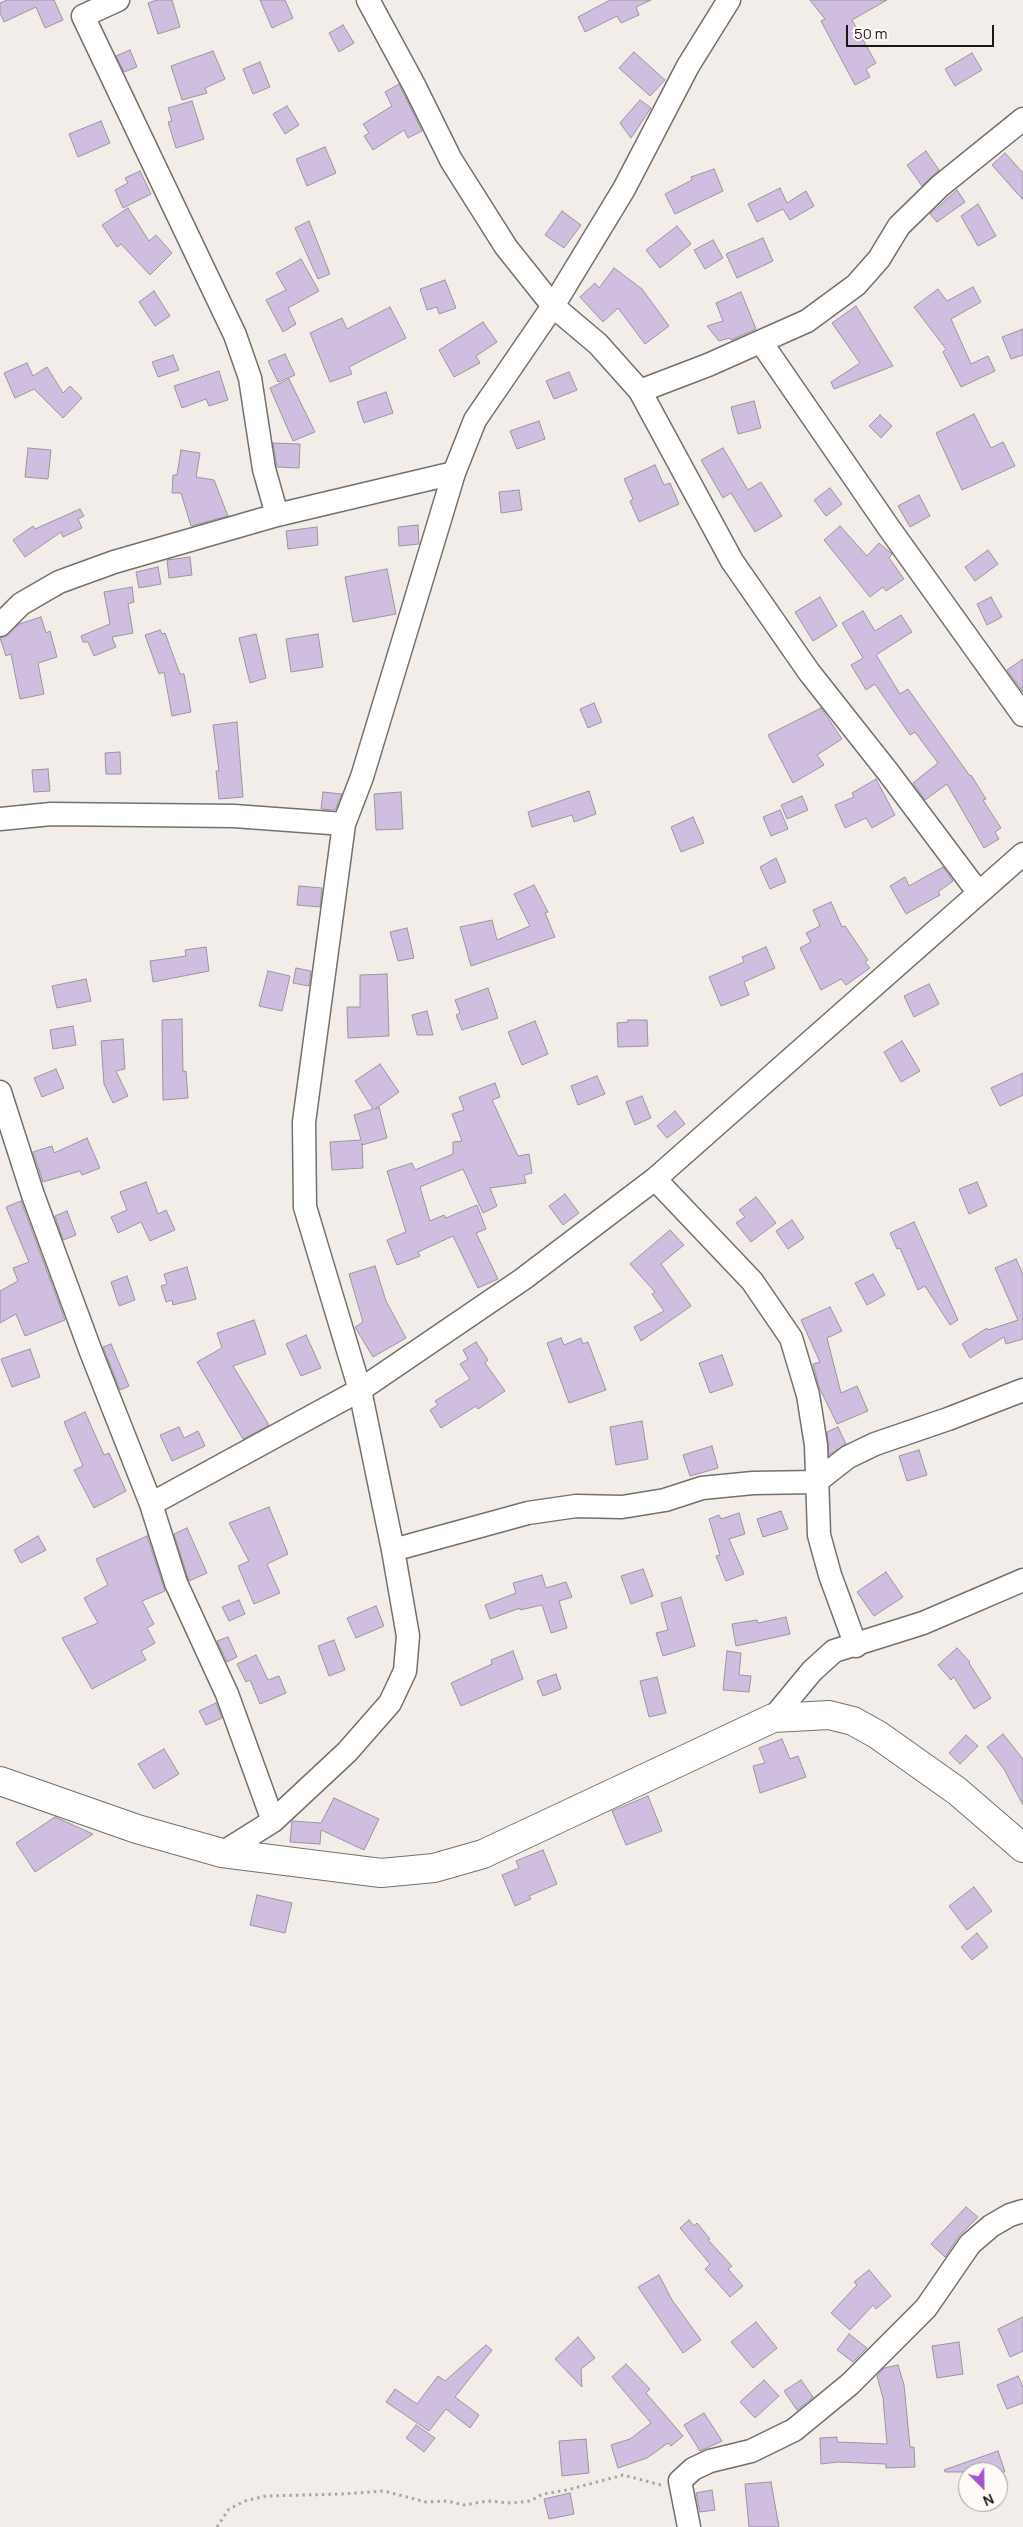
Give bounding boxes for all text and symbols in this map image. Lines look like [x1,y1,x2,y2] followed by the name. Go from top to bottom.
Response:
[848,15,996,47] scale bar
[854,23,888,44] text: 50 m
[958,2462,1008,2512] north arrow
[980,2490,997,2511] text: N

